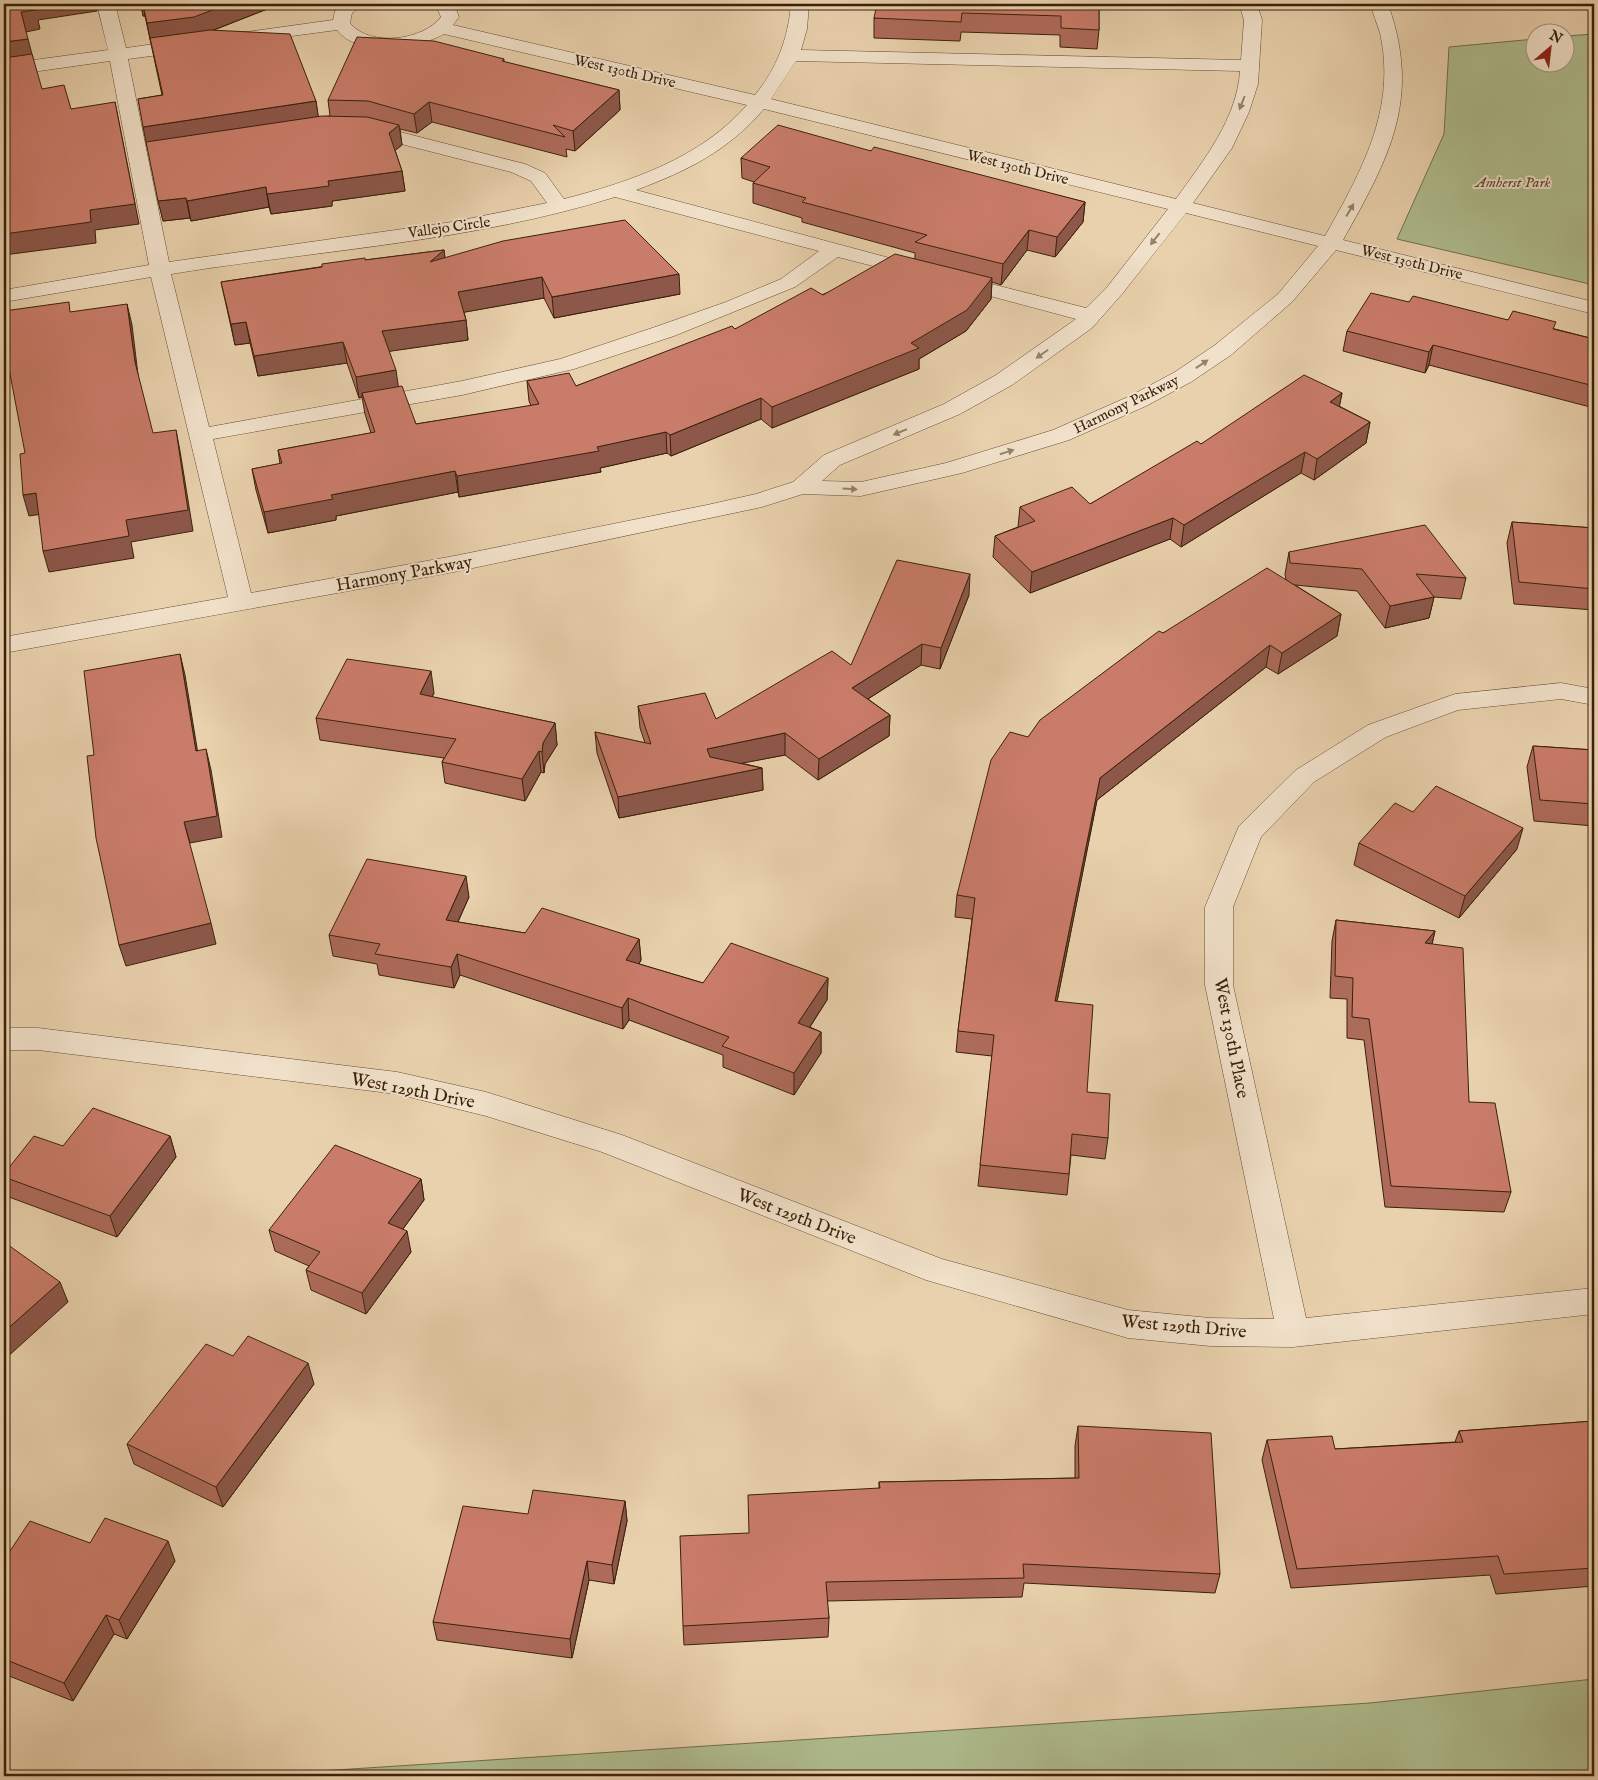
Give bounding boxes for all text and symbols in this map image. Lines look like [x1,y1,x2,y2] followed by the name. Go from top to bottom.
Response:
[1526,22,1576,72] north arrow
[1545,26,1565,48] text: N
[572,51,678,92] street label: West 130th Drive
[1238,96,1246,111] one-way arrow
[965,146,1071,189] street label: West 130th Drive
[1473,173,1551,192] park label: Amherst Park
[1346,203,1354,218] one-way arrow
[406,212,492,243] street label: Vallejo Circle
[1150,232,1160,246] one-way arrow
[1359,241,1465,284] street label: West 130th Drive
[1035,349,1049,359] one-way arrow
[1196,359,1209,368] one-way arrow
[1070,370,1183,438] street label: Harmony Parkway
[893,429,907,437] one-way arrow
[1000,447,1015,455] one-way arrow
[842,485,858,493] one-way arrow
[334,551,474,598] street label: Harmony Parkway
[1208,976,1253,1100] street label: West 130th Place
[349,1068,477,1115] street label: West 129th Drive
[734,1184,859,1251] street label: West 129th Drive
[1120,1311,1247,1344] street label: West 129th Drive

